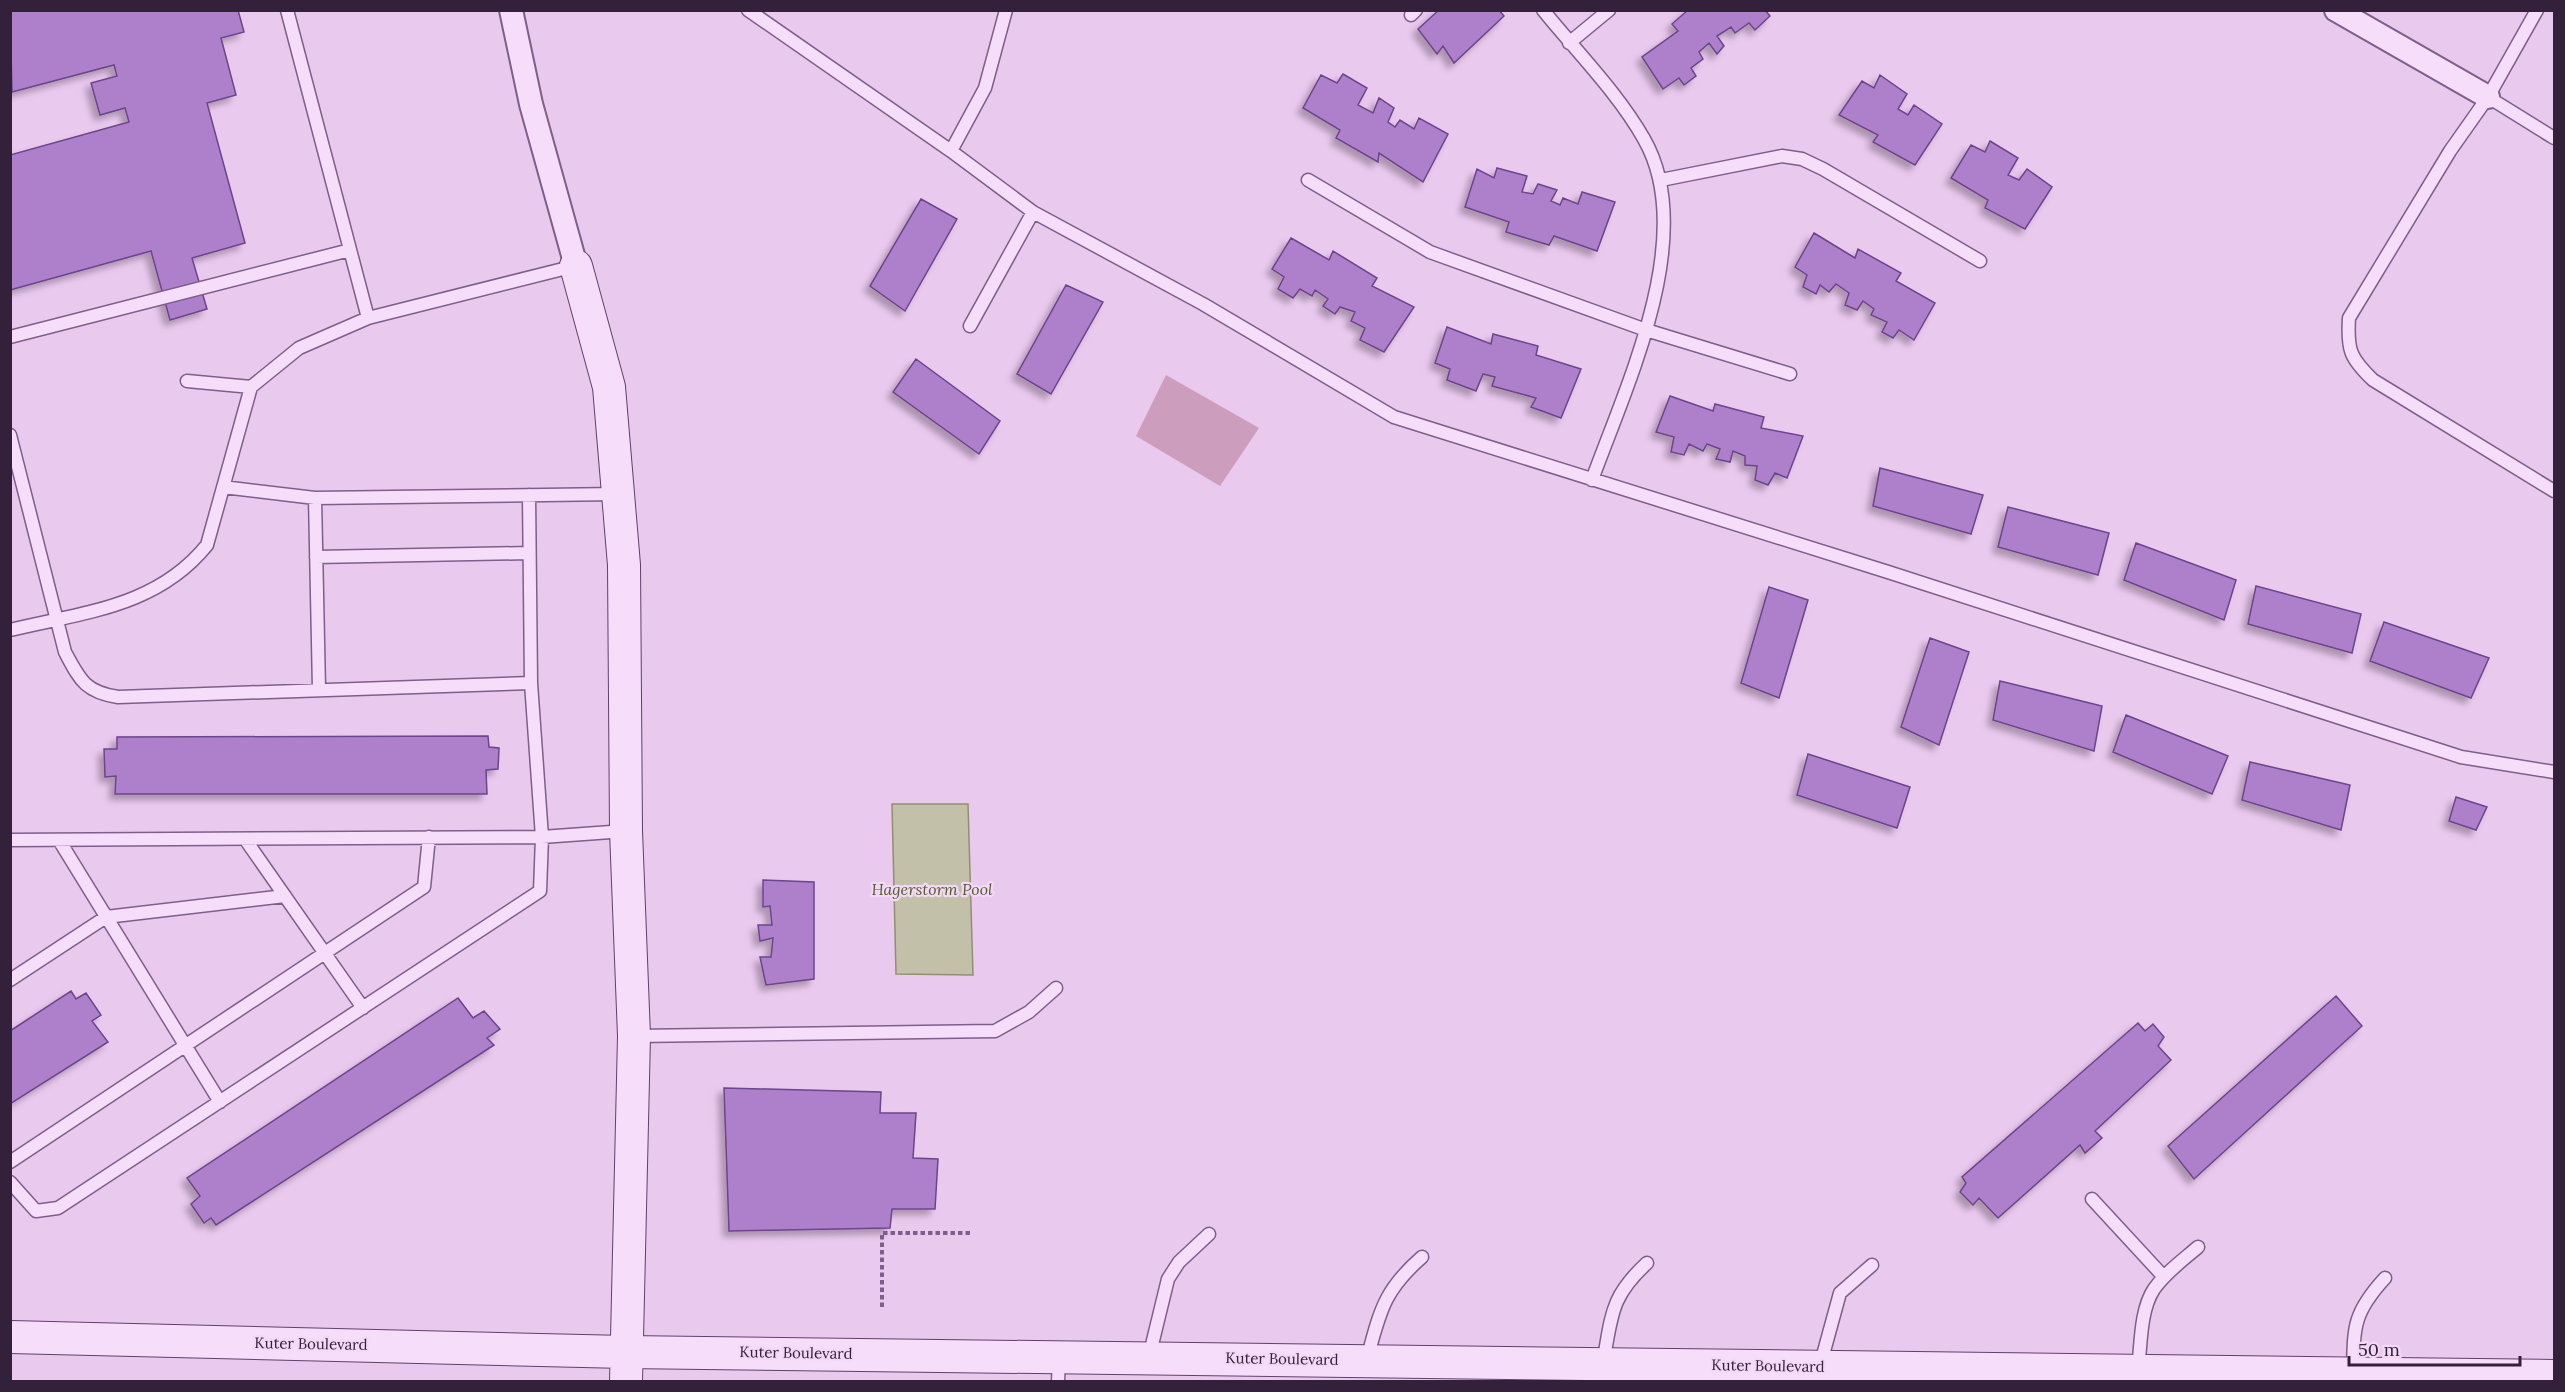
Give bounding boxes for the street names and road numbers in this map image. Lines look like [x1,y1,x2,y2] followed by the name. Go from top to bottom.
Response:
[254,1333,368,1354] street label: Kuter Boulevard
[739,1342,853,1363] street label: Kuter Boulevard
[1225,1348,1339,1369] street label: Kuter Boulevard
[1711,1355,1825,1376] street label: Kuter Boulevard

